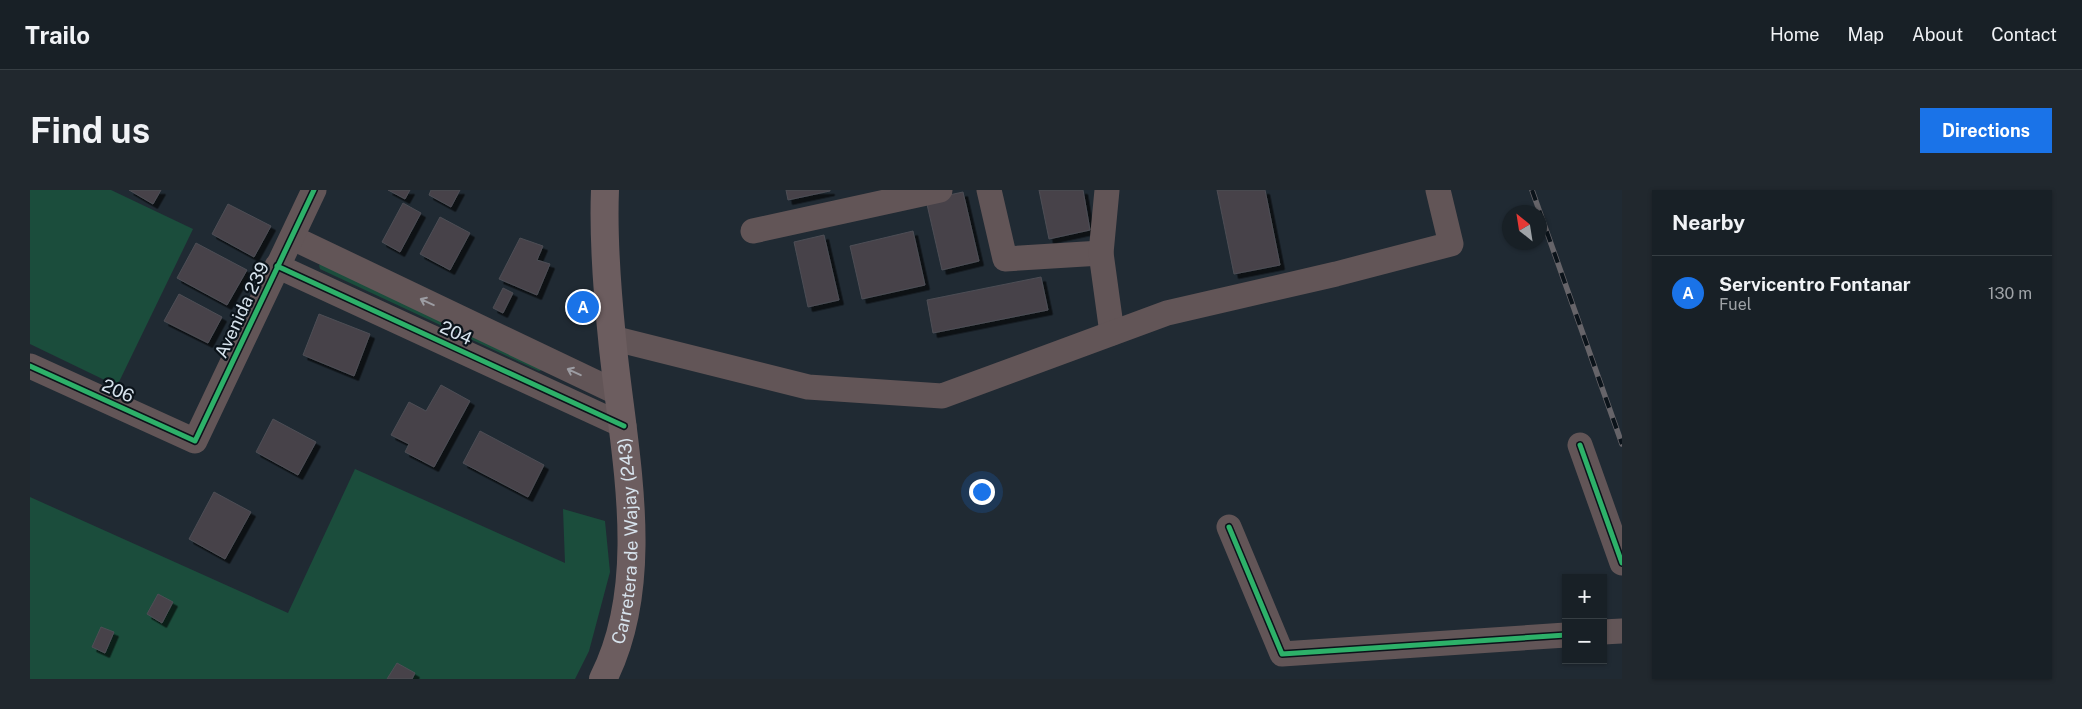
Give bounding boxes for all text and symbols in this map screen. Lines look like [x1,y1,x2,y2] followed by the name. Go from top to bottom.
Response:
[25,21,90,49] text: Trailo
[1770,24,1820,45] text: Home
[1848,24,1884,45] text: Map
[1912,24,1963,45] text: About
[1991,24,2057,45] text: Contact
[1920,108,2052,153] button: Directions
[30,110,150,151] text: Find us
[1502,205,1547,250] north arrow
[1672,210,1745,235] text: Nearby
[210,258,273,361] street label: Avenida 239
[1719,273,1911,295] text: Servicentro Fontanar
[1682,284,1694,303] text: A
[1988,284,2032,303] text: 130 m
[567,288,599,326] pin: A
[1719,295,1752,314] text: Fuel
[420,297,435,307] one-way arrow
[437,316,476,349] street label: 204
[567,367,582,376] one-way arrow
[99,374,137,407] street label: 206
[607,436,642,647] street label: Carretera de Wajay (243)
[969,479,995,505] your location
[1562,574,1607,664] map controls
[1562,574,1607,619] button: +
[1562,619,1607,664] button: −

